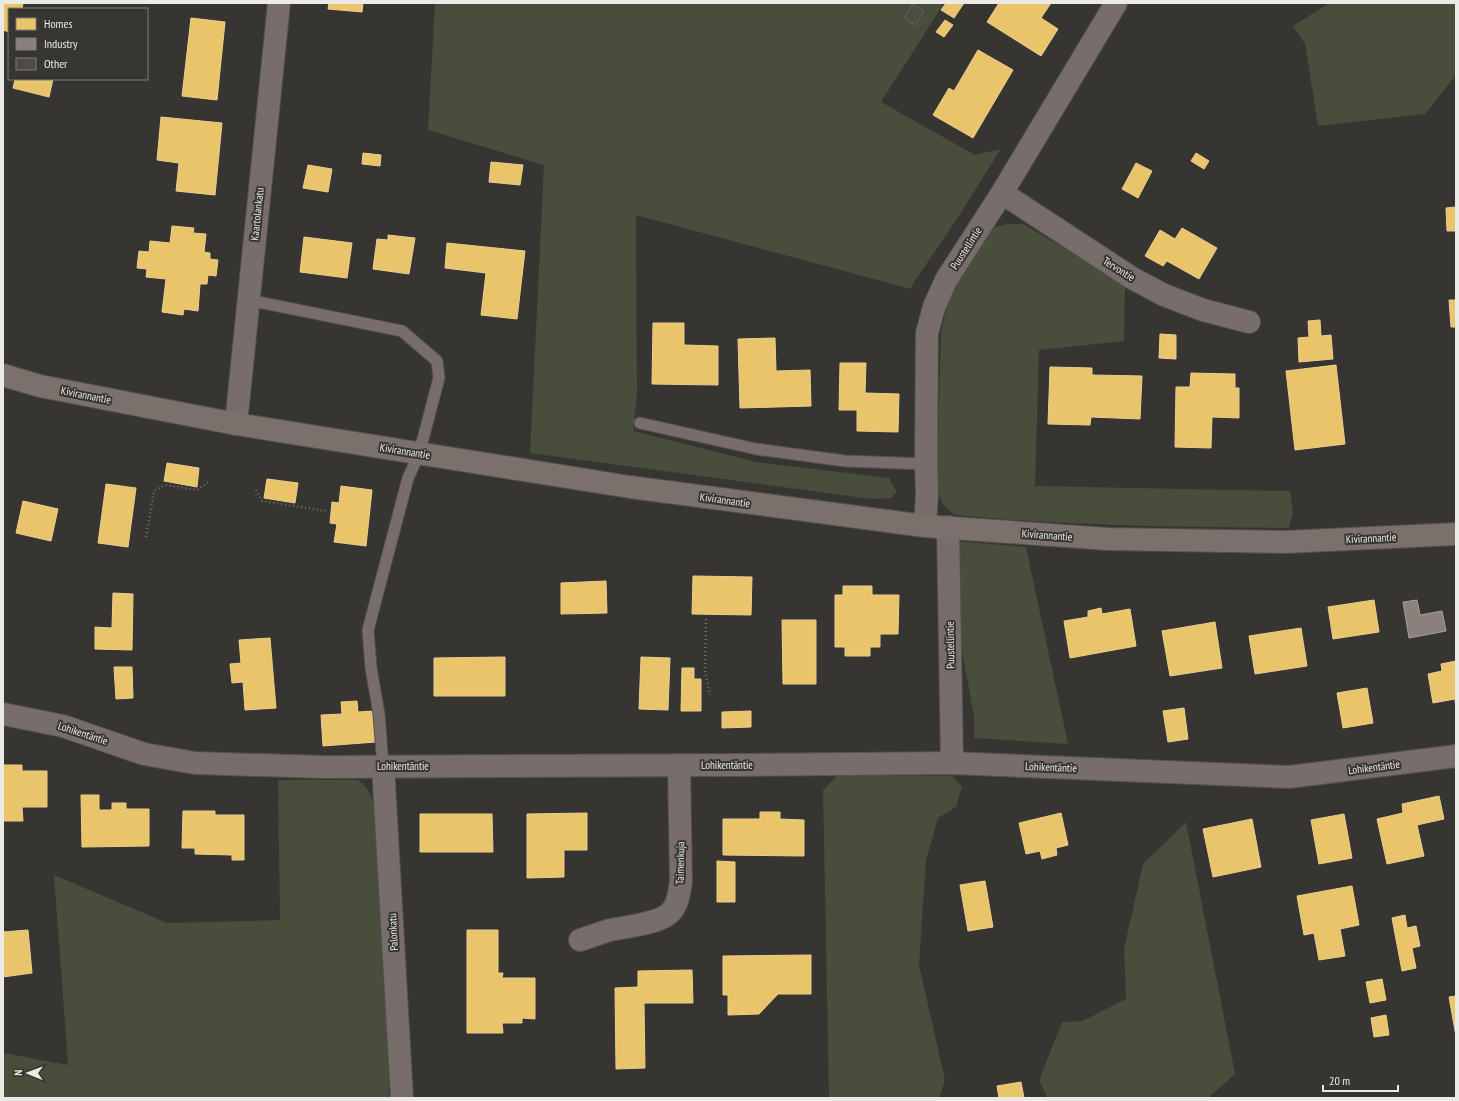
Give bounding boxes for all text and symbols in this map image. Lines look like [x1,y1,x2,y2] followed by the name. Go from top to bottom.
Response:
[8,8,148,80] legend
[44,16,72,31] text: Homes
[44,36,78,51] text: Industry
[44,56,68,71] text: Other
[247,187,267,241] street label: Kaartolankatu
[947,224,985,272] street label: Puustellintie
[1100,254,1138,284] street label: Tervontie
[60,383,113,407] street label: Kivirannantie
[379,440,432,462] street label: Kivirannantie
[699,490,752,511] street label: Kivirannantie
[1021,526,1073,544] street label: Kivirannantie
[1345,530,1397,546] street label: Kivirannantie
[943,621,957,669] street label: Puustellintie
[56,718,110,748] street label: Lohikentäntie
[1347,757,1401,777] street label: Lohikentäntie
[701,758,753,772] street label: Lohikentäntie
[377,759,429,773] street label: Lohikentäntie
[1025,759,1078,775] street label: Lohikentäntie
[673,841,687,885] street label: Taimenkuja
[385,913,401,951] street label: Palonkatu
[8,1053,48,1093] north arrow
[1323,1067,1398,1093] scale bar
[11,1070,25,1076] text: N
[1329,1073,1350,1088] text: 20 m

